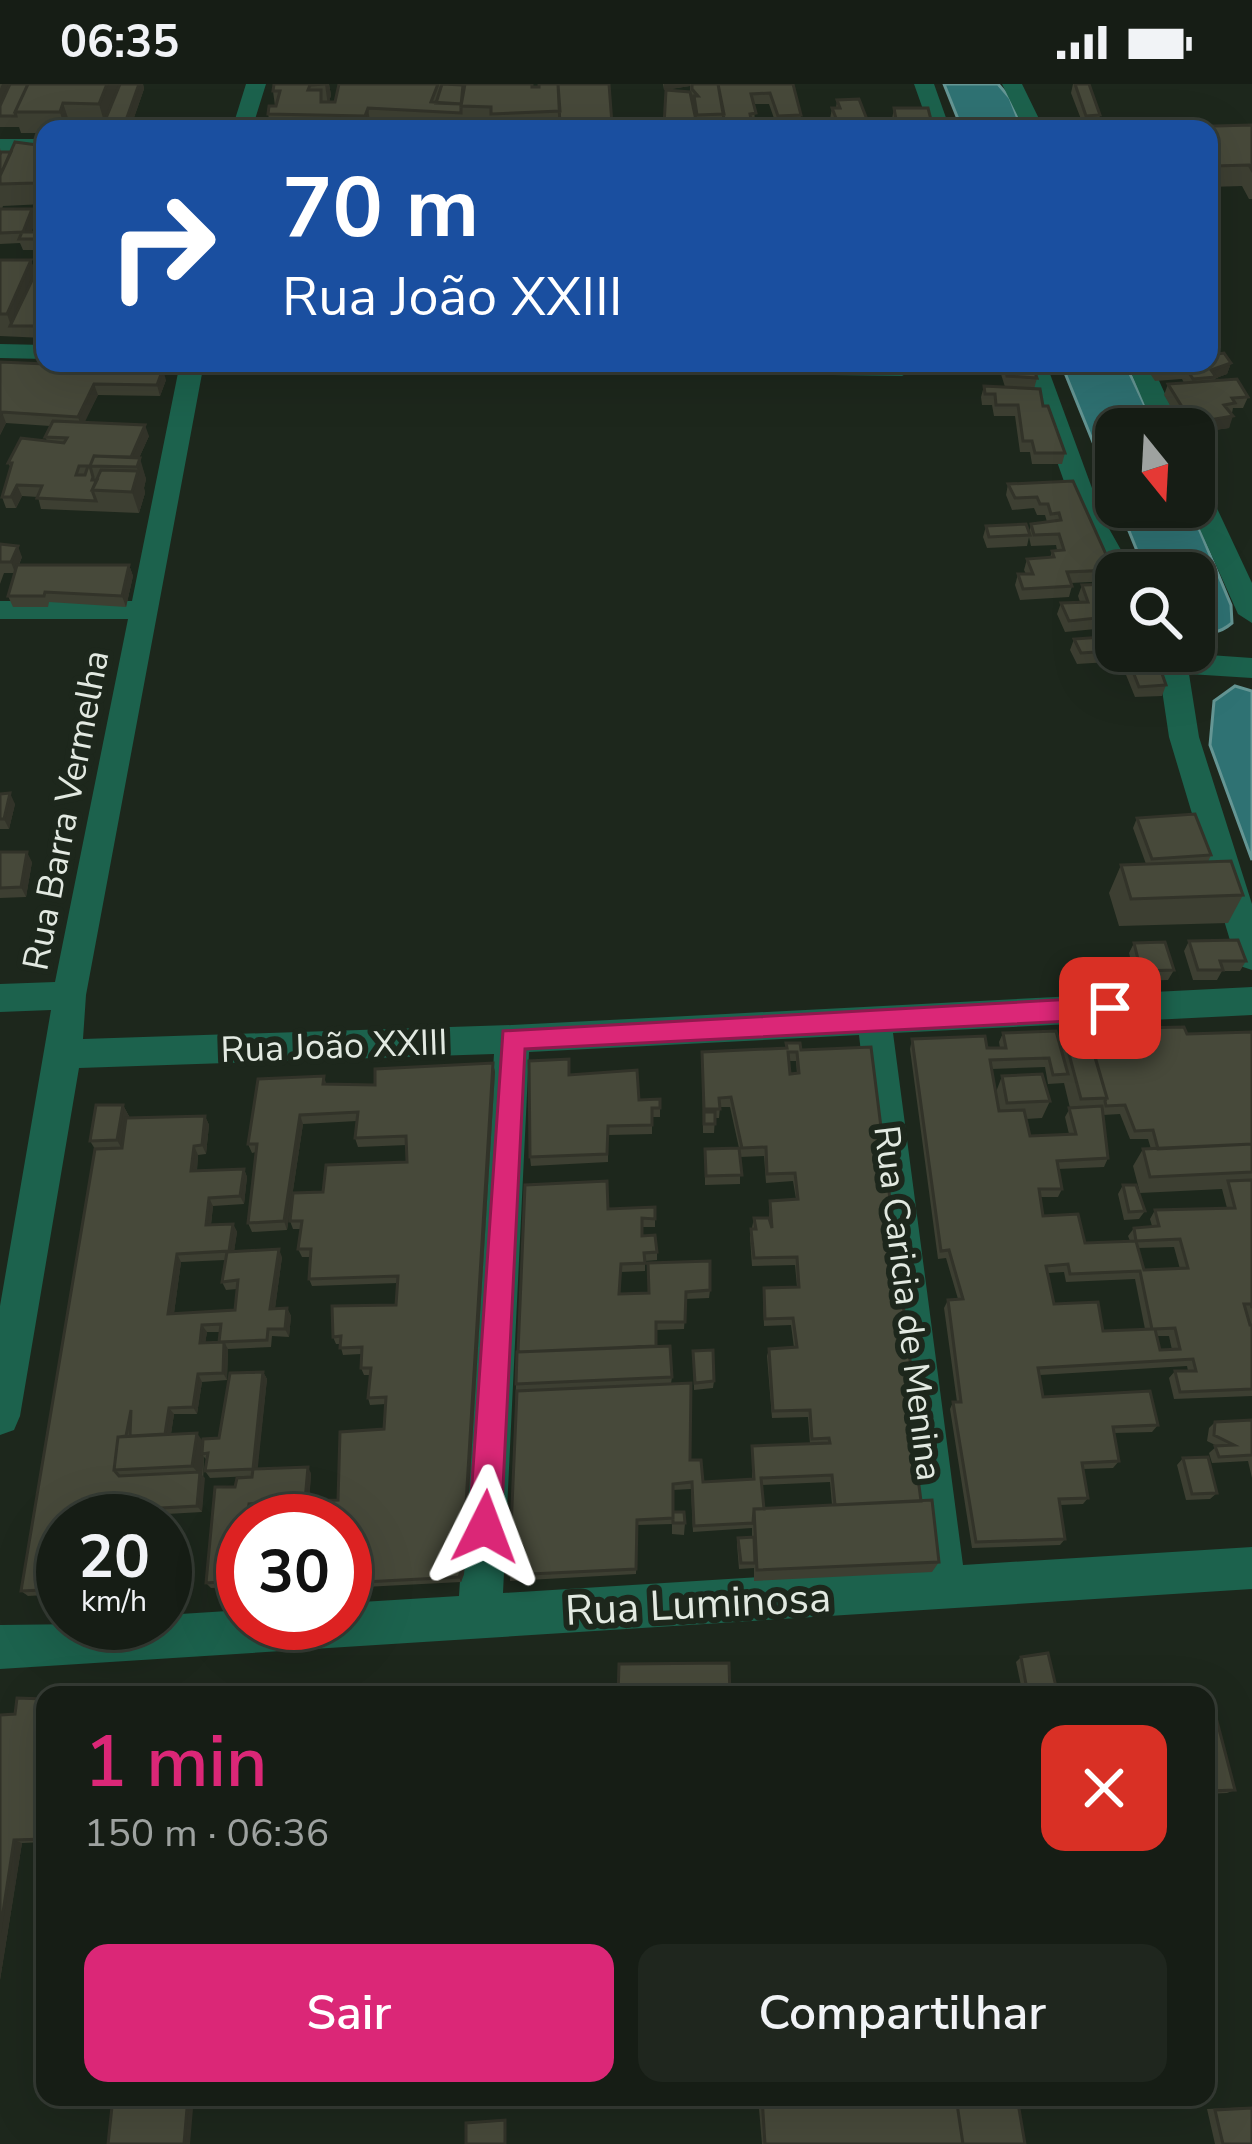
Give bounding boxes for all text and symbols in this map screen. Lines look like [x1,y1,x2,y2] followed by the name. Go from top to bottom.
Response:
[60,12,179,73] text: 06:35
[282,151,479,266] text: 70 m
[84,168,240,324] icon: right
[282,260,623,334] text: Rua João XXIII
[1095,408,1215,528] north arrow
[1095,408,1215,672] map controls
[1095,552,1215,672] button: search
[11,646,122,974] street label: Rua Barra Vermelha
[1059,957,1161,1059] pin
[1077,975,1143,1041] icon: arrive
[220,1018,448,1075] street label: Rua João XXIII
[861,1123,954,1484] street label: Rua Caricia de Menina
[422,1464,548,1590] position arrow
[216,1494,372,1650] speed limit sign: 30
[78,1516,150,1598] text: 20
[564,1569,832,1640] street label: Rua Luminosa
[81,1581,147,1622] text: km/h
[84,1713,267,1811] text: 1 min
[1041,1725,1167,1851] button: close
[84,1807,329,1860] text: 150 m · 06:36
[84,1944,614,2082] button: Sair
[638,1944,1167,2082] button: Compartilhar

